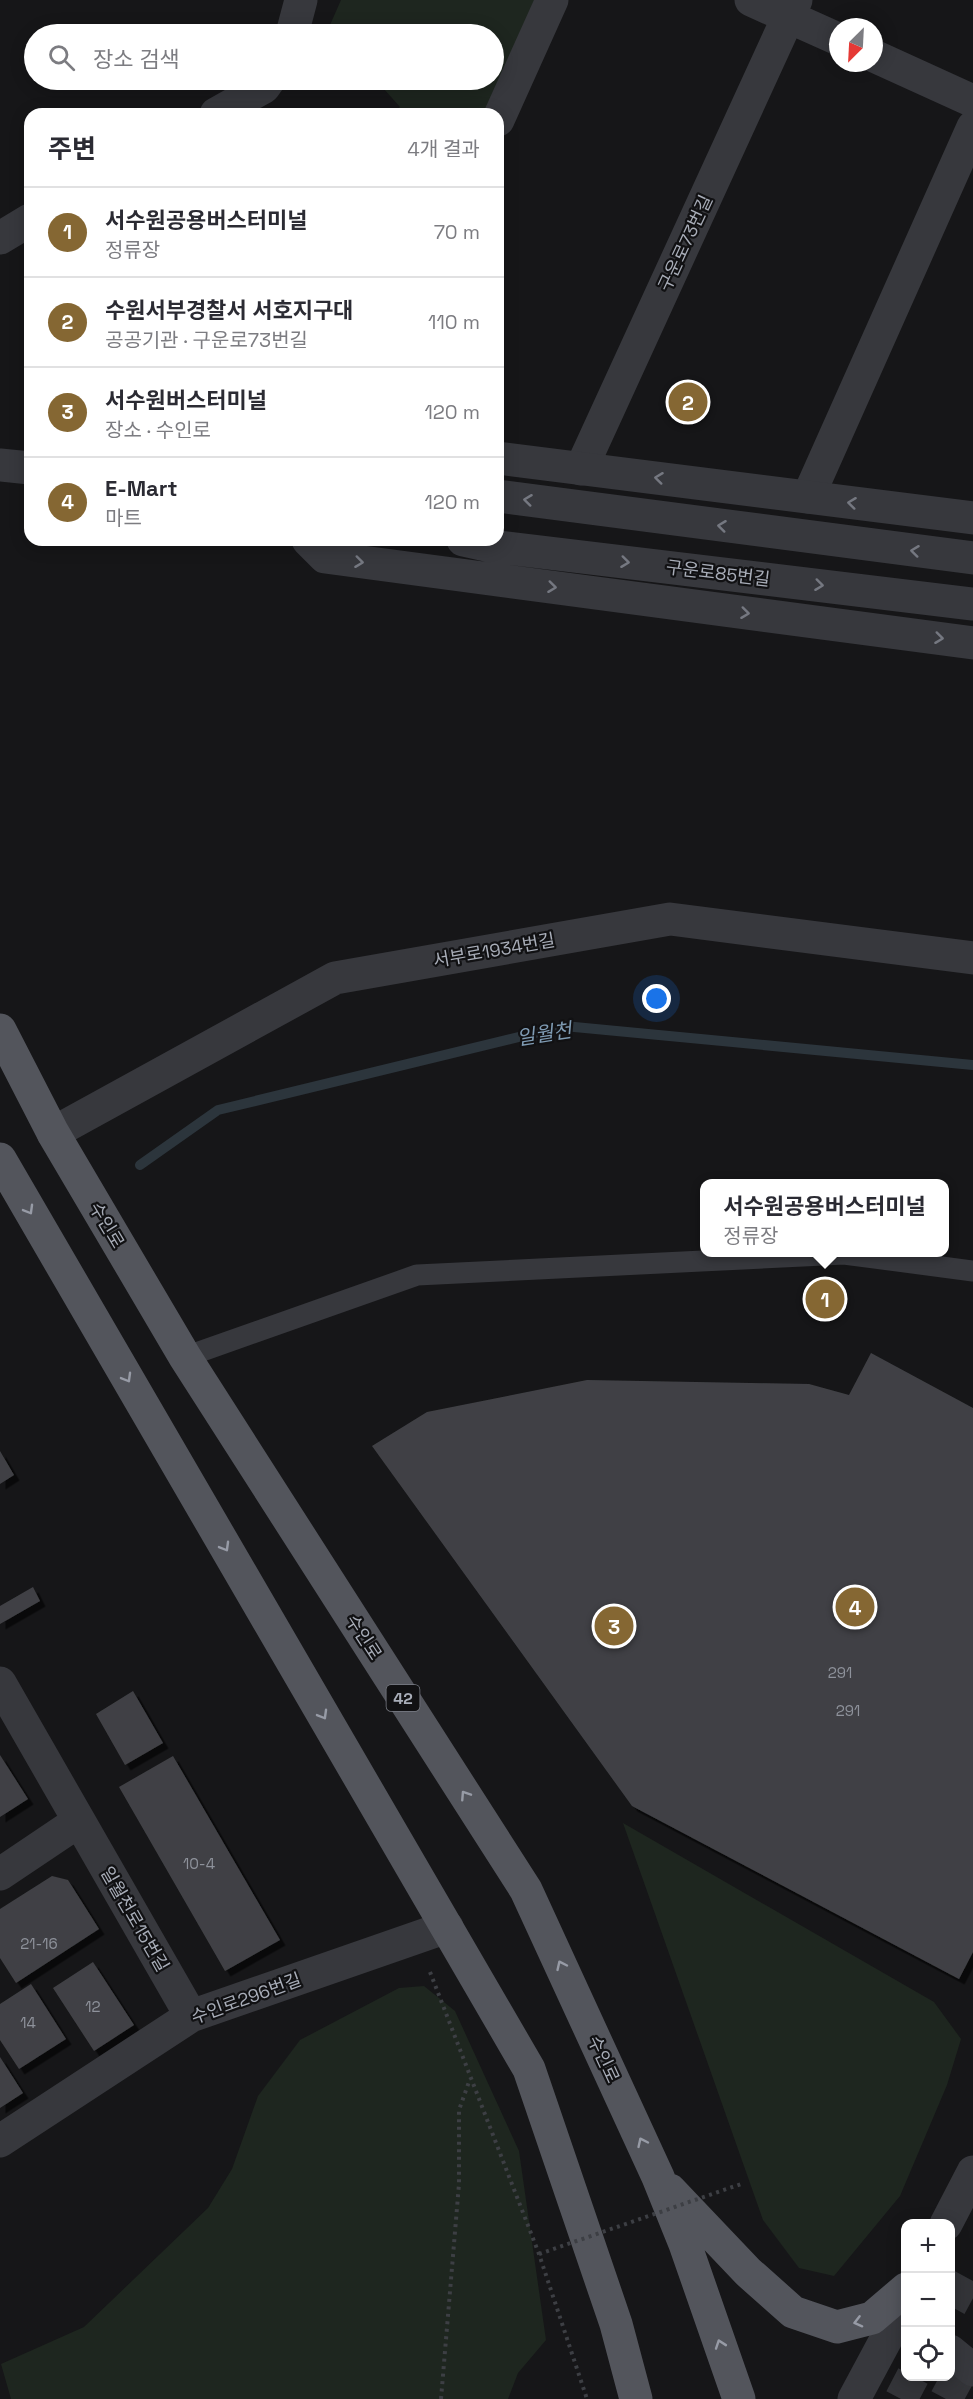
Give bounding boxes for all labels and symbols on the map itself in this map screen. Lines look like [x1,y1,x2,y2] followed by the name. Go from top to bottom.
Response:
[829,18,883,72] north arrow
[653,191,717,295] street label: 구운로73번길
[668,380,708,424] pin: 2
[654,473,664,485] one-way arrow
[524,495,533,507] one-way arrow
[848,497,857,509] one-way arrow
[717,520,726,532] one-way arrow
[910,545,920,557] one-way arrow
[354,555,363,568] one-way arrow
[620,555,630,568] one-way arrow
[665,555,771,591] street label: 구운로85번길
[814,579,823,591] one-way arrow
[548,581,557,593] one-way arrow
[741,606,750,618] one-way arrow
[934,632,943,644] one-way arrow
[431,928,557,972] street label: 서부로1934번길
[642,984,671,1013] your location
[515,1016,576,1051] water label: 일월천
[84,1198,130,1252] street label: 수인로
[22,1203,33,1214] one-way arrow
[806,1276,844,1322] pin: 1
[119,1372,131,1383] one-way arrow
[218,1541,229,1551] one-way arrow
[836,1584,874,1630] pin: 4
[594,1604,634,1648] pin: 3
[341,1610,387,1664] street label: 수인로
[828,1663,852,1682] house number: 291
[386,1685,420,1711] road number: 42
[836,1701,860,1720] house number: 291
[316,1709,328,1719] one-way arrow
[462,1791,473,1802] one-way arrow
[183,1854,215,1873] house number: 10-4
[96,1862,174,1976] street label: 일월천로15번길
[20,1934,58,1953] house number: 21-16
[556,1961,568,1972] one-way arrow
[188,1967,304,2029] street label: 수인로296번길
[85,1997,101,2016] house number: 12
[20,2013,36,2032] house number: 14
[583,2032,625,2086] street label: 수인로
[637,2138,649,2149] one-way arrow
[854,2314,864,2327] one-way arrow
[714,2339,727,2350] one-way arrow

